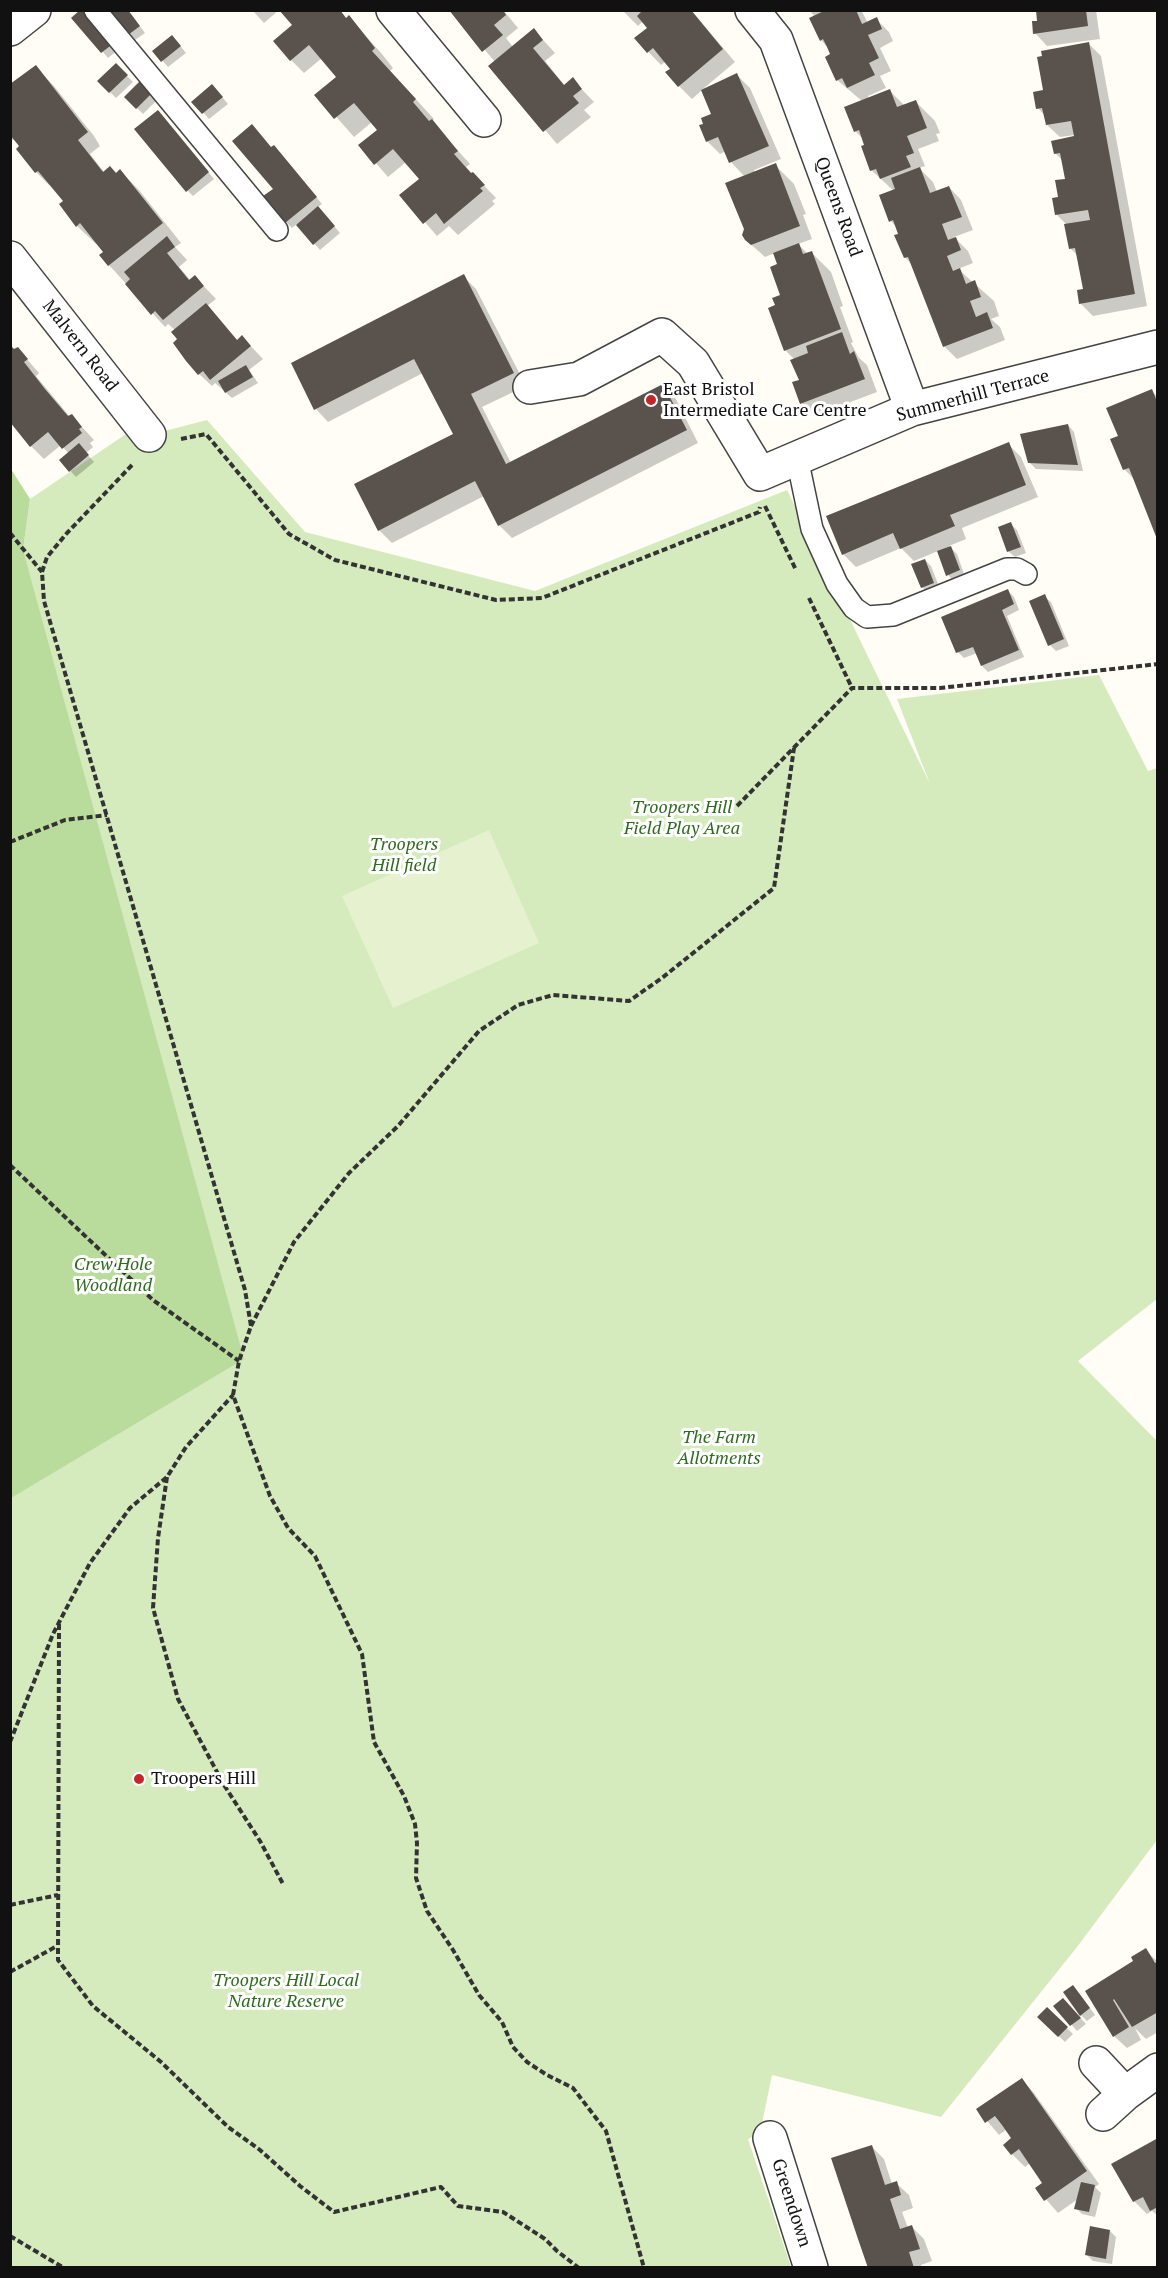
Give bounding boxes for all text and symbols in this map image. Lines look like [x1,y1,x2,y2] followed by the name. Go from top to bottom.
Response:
[810,154,866,260] street label: Queens Road
[38,296,122,396] street label: Malvern Road
[894,365,1052,427] street label: Summerhill Terrace
[663,379,866,422] place label: East Bristol Intermediate Care Centre
[644,393,658,407] marker: East Bristol Intermediate Care Centre
[624,797,740,840] park label: Troopers Hill Field Play Area
[370,834,438,876] park label: Troopers Hill field
[74,1254,152,1296] park label: Crew Hole Woodland
[677,1427,761,1470] park label: The Farm Allotments
[151,1768,256,1790] place label: Troopers Hill
[132,1772,146,1786] marker: Troopers Hill
[213,1970,359,2012] park label: Troopers Hill Local Nature Reserve
[767,2156,815,2250] street label: Greendown

